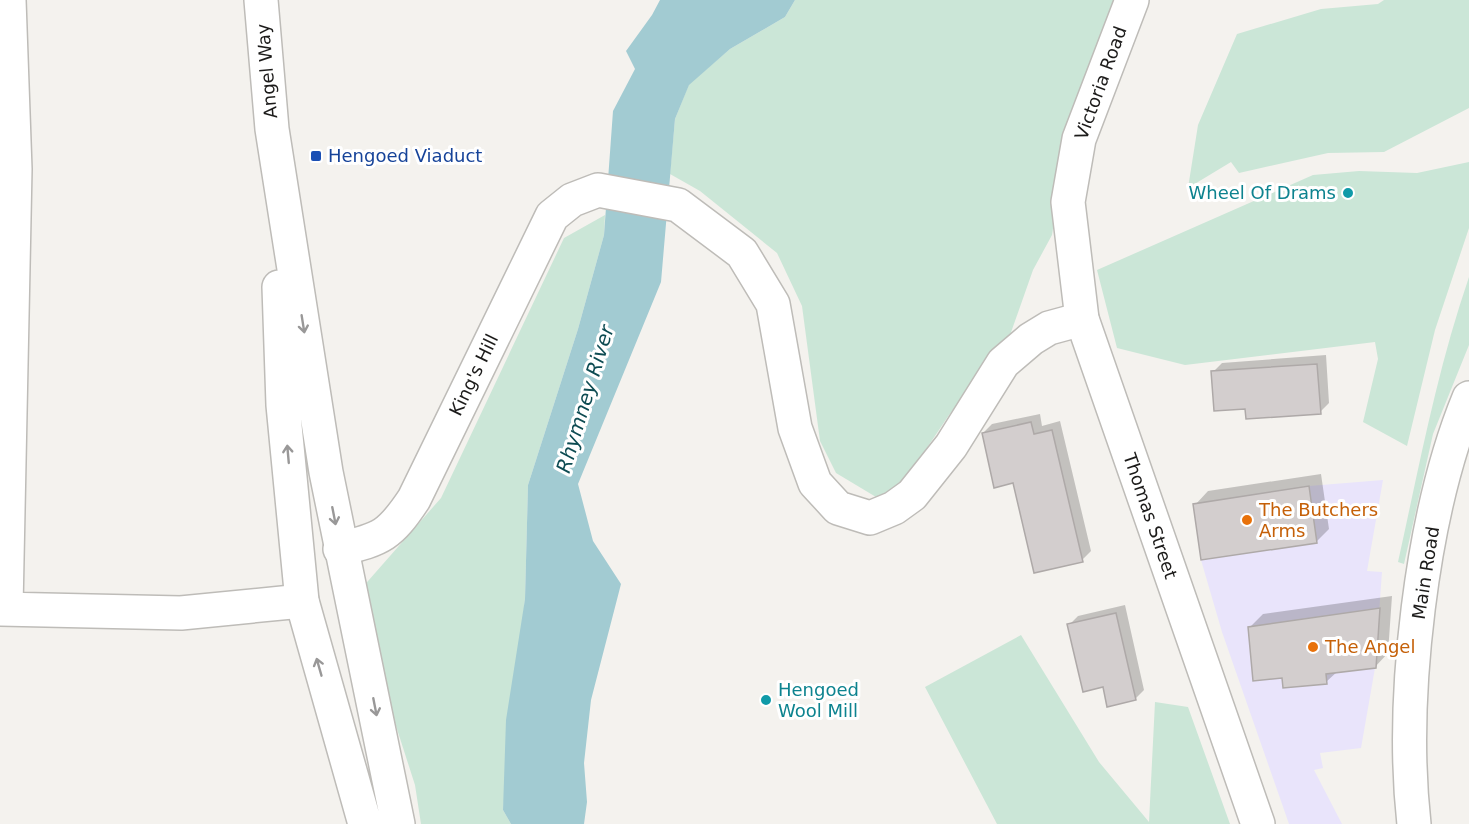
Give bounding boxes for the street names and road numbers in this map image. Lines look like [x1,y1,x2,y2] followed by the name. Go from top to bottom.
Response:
[252,22,281,119] street label: Angel Way
[1070,23,1131,142] street label: Victoria Road
[445,331,502,419] street label: King's Hill
[1119,449,1182,582] street label: Thomas Street
[1408,525,1443,621] street label: Main Road

